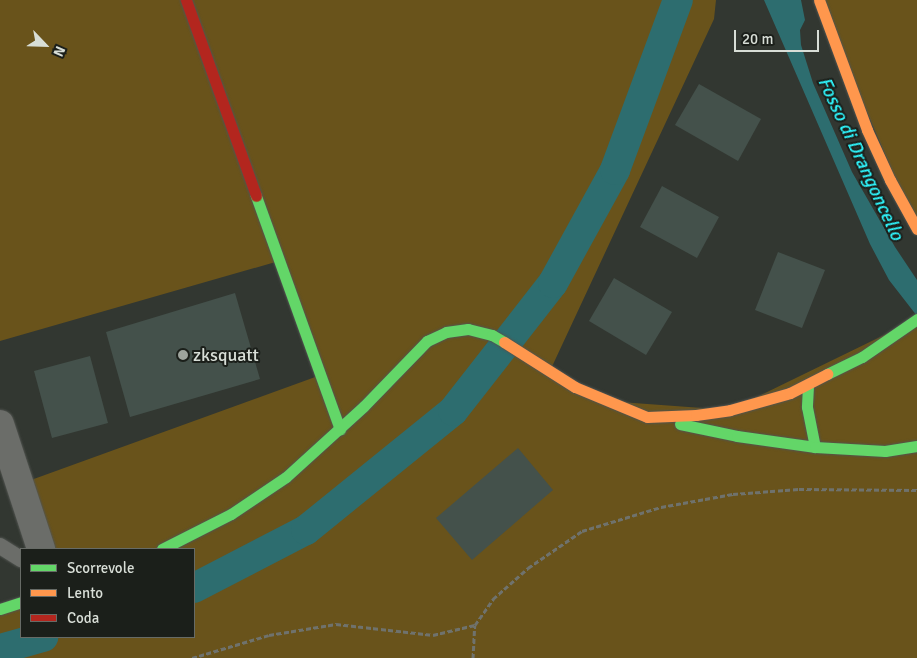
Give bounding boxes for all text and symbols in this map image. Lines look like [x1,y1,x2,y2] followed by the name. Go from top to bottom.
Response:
[20,20,70,70] north arrow
[737,20,822,52] scale bar
[742,30,773,48] text: 20 m
[49,43,69,59] text: N
[812,74,908,244] water label: Fosso di Drangoncello
[193,344,259,366] place label: zksquatt
[177,349,189,361] marker: zksquatt
[20,548,195,638] legend
[67,559,134,577] text: Scorrevole
[67,584,103,602] text: Lento
[67,609,99,627] text: Coda

